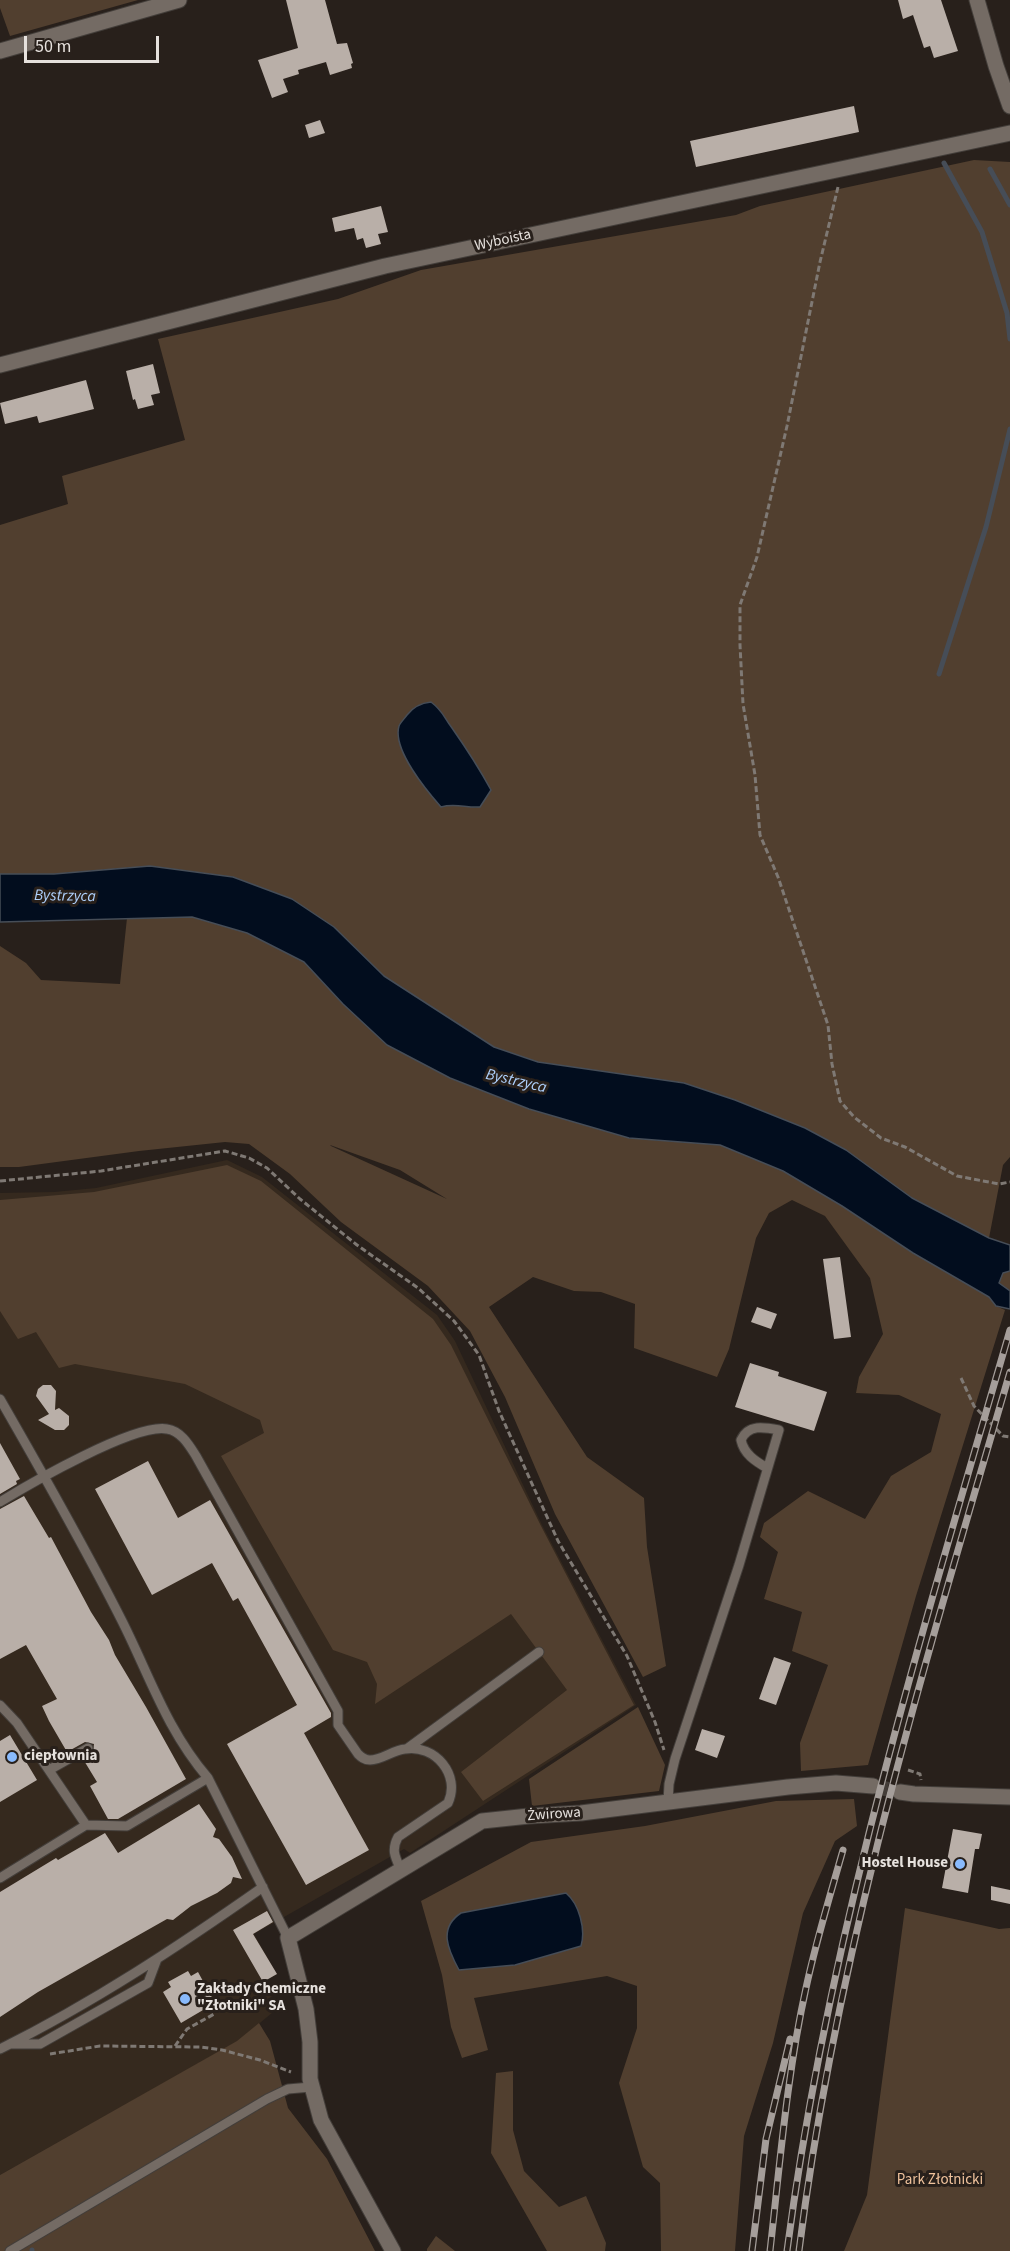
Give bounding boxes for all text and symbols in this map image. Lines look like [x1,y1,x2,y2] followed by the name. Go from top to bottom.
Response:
[27,24,162,62] scale bar
[35,34,71,59] text: 50 m
[473,226,533,256] street label: Wyboista
[34,887,96,907] water label: Bystrzyca
[484,1066,548,1098] water label: Bystrzyca
[24,1748,97,1766] place label: ciepłownia
[5,1750,19,1764] marker: ciepłownia
[527,1804,581,1826] street label: Żwirowa
[861,1855,948,1873] place label: Hostel House
[953,1857,967,1871] marker: Hostel House
[197,1981,326,2016] place label: Zakłady Chemiczne "Złotniki" SA
[178,1992,192,2006] marker: Zakłady Chemiczne "Złotniki" SA
[897,2172,983,2190] park label: Park Złotnicki

